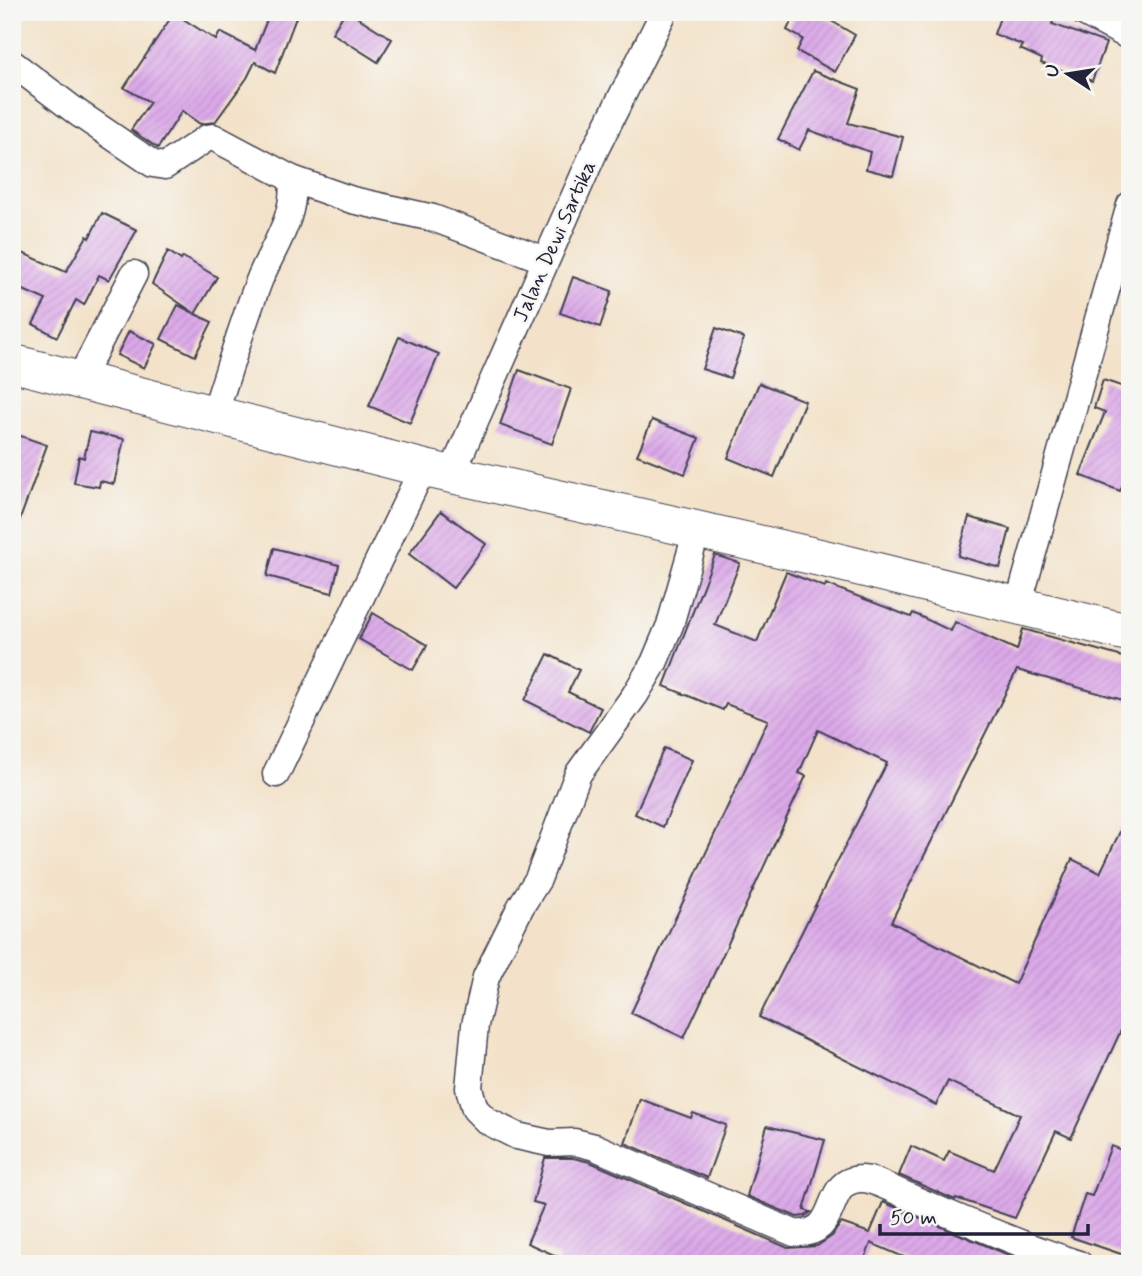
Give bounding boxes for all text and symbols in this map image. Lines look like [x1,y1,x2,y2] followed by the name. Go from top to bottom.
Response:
[1034,38,1104,108] north arrow
[1039,62,1066,79] text: U
[507,156,603,327] street label: Jalan Dewi Sartika
[880,1192,1088,1236] scale bar
[890,1204,937,1232] text: 50 m

